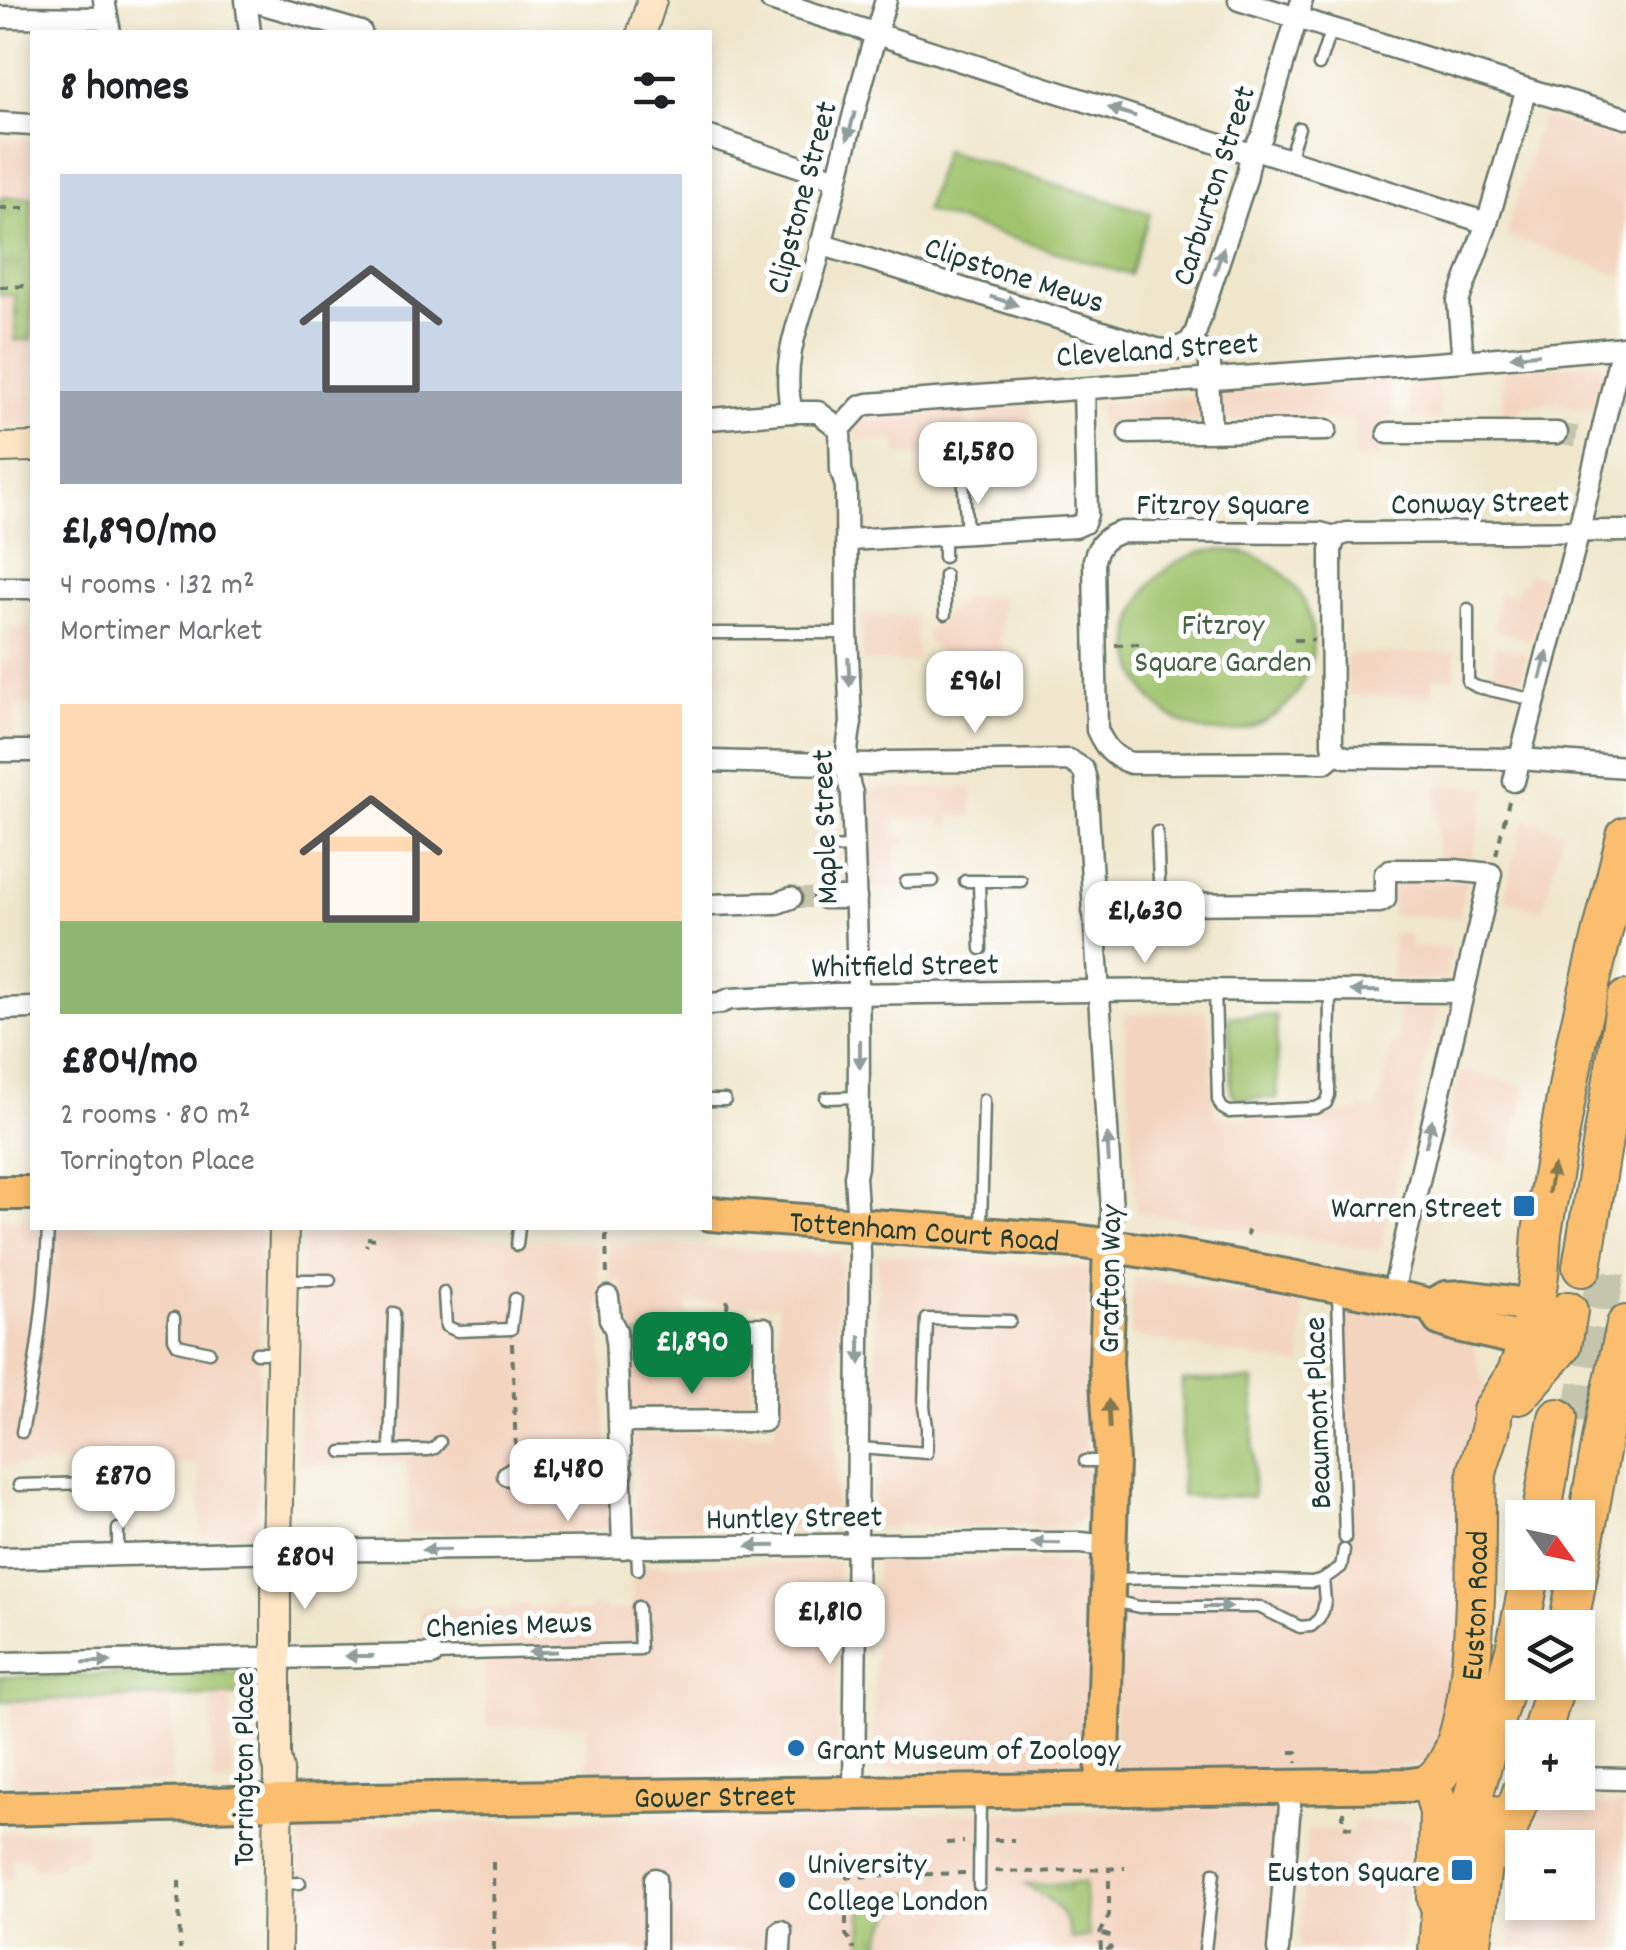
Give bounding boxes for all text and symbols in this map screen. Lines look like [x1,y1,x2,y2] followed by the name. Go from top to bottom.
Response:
[60,60,189,120] text: 8 homes
[627,63,682,118] icon: filters
[1163,80,1271,293] street label: Carburton Street
[757,97,853,300] street label: Clipstone Street
[1107,103,1137,118] one-way arrow
[843,111,858,142] one-way arrow
[918,227,1109,328] street label: Clipstone Mews
[281,239,461,419] icon: home
[1213,246,1228,276] one-way arrow
[989,294,1019,309] one-way arrow
[1055,323,1260,383] street label: Cleveland Street
[1509,348,1541,364] one-way arrow
[897,422,1059,507] pin: £1,580
[941,431,1015,477] text: £1,580
[1390,481,1570,531] street label: Conway Street
[1136,485,1310,531] street label: Fitzroy Square
[60,504,217,564] text: £1,890/mo
[60,564,255,610] text: 4 rooms · 132 m²
[1134,605,1312,688] park label: Fitzroy Square Garden
[60,610,262,656] text: Mortimer Market
[1536,649,1552,680] one-way arrow
[916,651,1034,736] pin: £961
[841,656,857,688] one-way arrow
[948,660,1002,706] text: £961
[802,748,854,905] street label: Maple Street
[281,769,461,949] icon: home
[1064,881,1226,966] pin: £1,630
[1107,890,1183,936] text: £1,630
[811,944,999,994] street label: Whitfield Street
[1349,983,1381,999] one-way arrow
[60,1034,198,1094] text: £804/mo
[852,1038,868,1070] one-way arrow
[60,1094,250,1140] text: 2 rooms · 80 m²
[1422,1117,1437,1148] one-way arrow
[1100,1132,1116,1164] one-way arrow
[60,1140,255,1186] text: Torrington Place
[1544,1162,1559,1194] one-way arrow
[1331,1188,1502,1234] place label: Warren Street
[1511,1193,1537,1219] marker: Warren Street
[788,1202,1061,1268] street label: Tottenham Court Road
[1089,1203,1137,1354] street label: Grafton Way
[611,1312,773,1397] pin: £1,890
[1295,1316,1347,1510] street label: Beaumont Place
[655,1321,729,1367] text: £1,890
[851,1335,867,1367] one-way arrow
[1101,1397,1117,1429] one-way arrow
[487,1439,649,1524] pin: £1,480
[64,1446,182,1531] pin: £870
[532,1448,604,1494] text: £1,480
[94,1455,152,1501] text: £870
[705,1496,883,1546] street label: Huntley Street
[1505,1500,1595,1590] north arrow
[1505,1500,1595,1920] map controls
[246,1527,364,1612] pin: £804
[1451,1530,1504,1683] street label: Euston Road
[1029,1535,1061,1551] one-way arrow
[275,1536,335,1582] text: £804
[744,1538,776,1554] one-way arrow
[419,1542,451,1558] one-way arrow
[749,1582,911,1667] pin: £1,810
[797,1591,863,1637] text: £1,810
[1203,1599,1235,1615] one-way arrow
[425,1602,593,1654] street label: Chenies Mews
[1505,1610,1595,1700] button: layers
[526,1644,558,1660] one-way arrow
[343,1648,375,1664] one-way arrow
[82,1653,114,1669] one-way arrow
[224,1672,270,1866] street label: Torrington Place
[1505,1720,1595,1810] button: +
[816,1730,1121,1776] place label: Grant Museum of Zoology
[785,1737,807,1759] marker: Grant Museum of Zoology
[634,1776,797,1824] street label: Gower Street
[1505,1830,1595,1920] button: −
[807,1844,988,1927] place label: University College London
[1267,1852,1440,1898] place label: Euston Square
[1449,1857,1475,1883] marker: Euston Square
[776,1869,798,1891] marker: University College London

